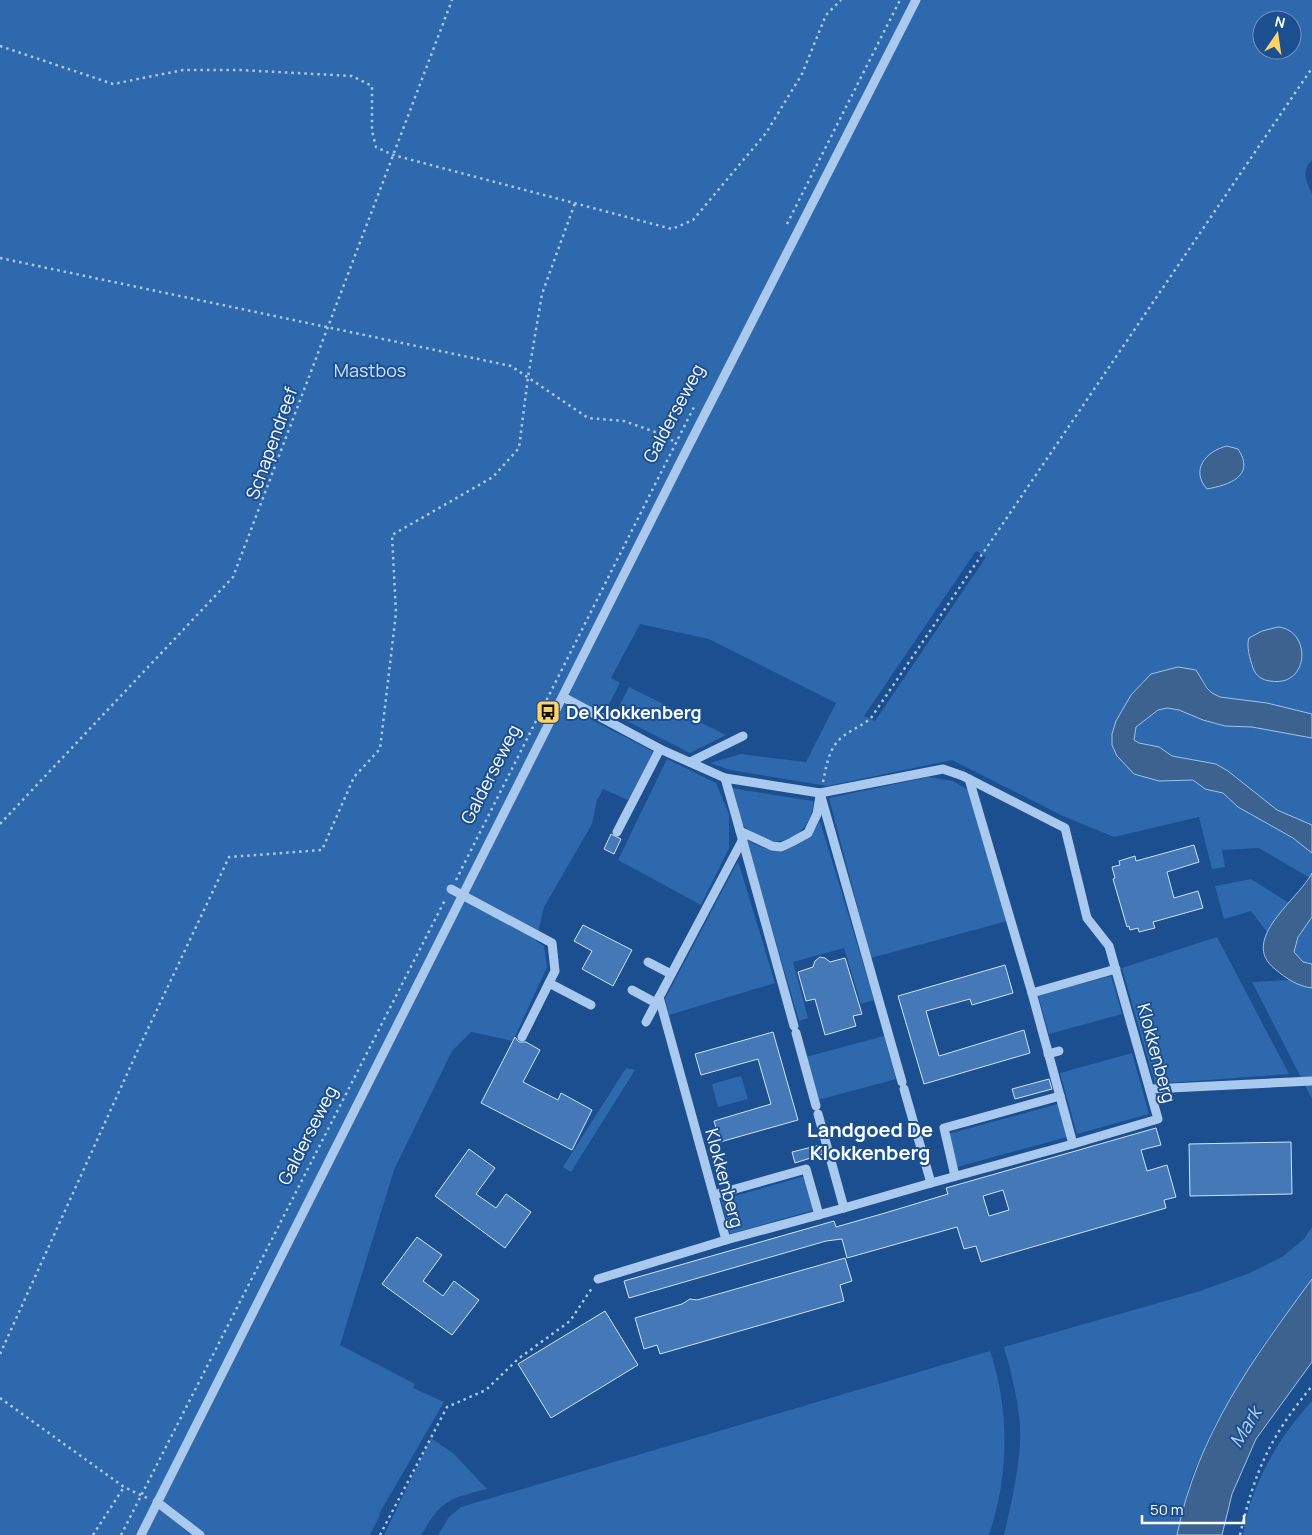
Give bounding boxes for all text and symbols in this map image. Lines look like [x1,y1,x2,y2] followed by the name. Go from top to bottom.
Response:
[1252,10,1302,60] north arrow
[1273,11,1287,32] text: N
[334,358,406,382] park label: Mastbos
[637,359,709,467] street label: Galderseweg
[240,383,303,502] street label: Schapendreef
[535,699,561,725] bus stop icon: De Klokkenberg
[566,700,702,724] place label: De Klokkenberg
[455,720,525,828] street label: Galderseweg
[1132,1001,1182,1105] street label: Klokkenberg
[272,1081,342,1189] street label: Galderseweg
[807,1116,933,1166] district label: Landgoed De Klokkenberg
[700,1126,750,1230] street label: Klokkenberg
[1223,1400,1268,1452] water label: Mark
[1142,1492,1244,1524] scale bar
[1150,1499,1184,1520] text: 50 m

